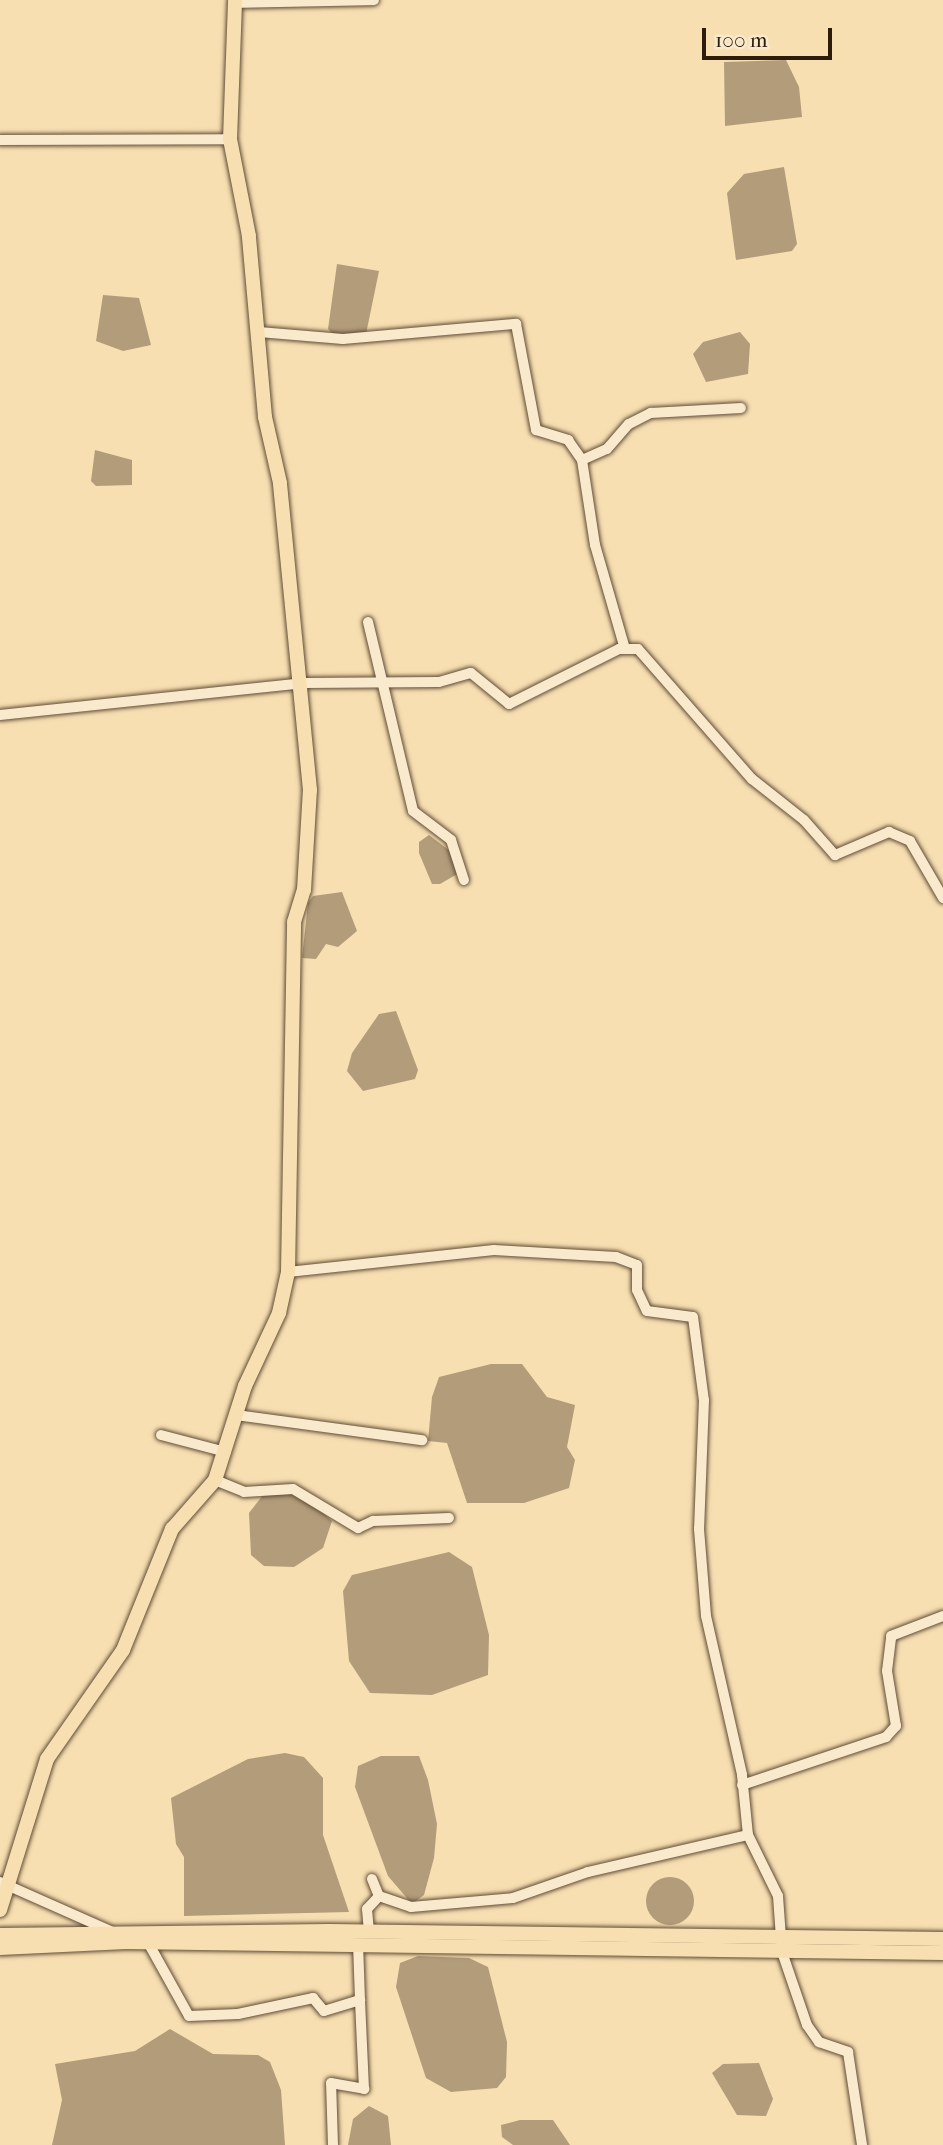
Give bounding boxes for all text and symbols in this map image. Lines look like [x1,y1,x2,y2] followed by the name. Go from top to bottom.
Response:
[705,14,834,58] scale bar
[715,28,768,52] text: 100 m

